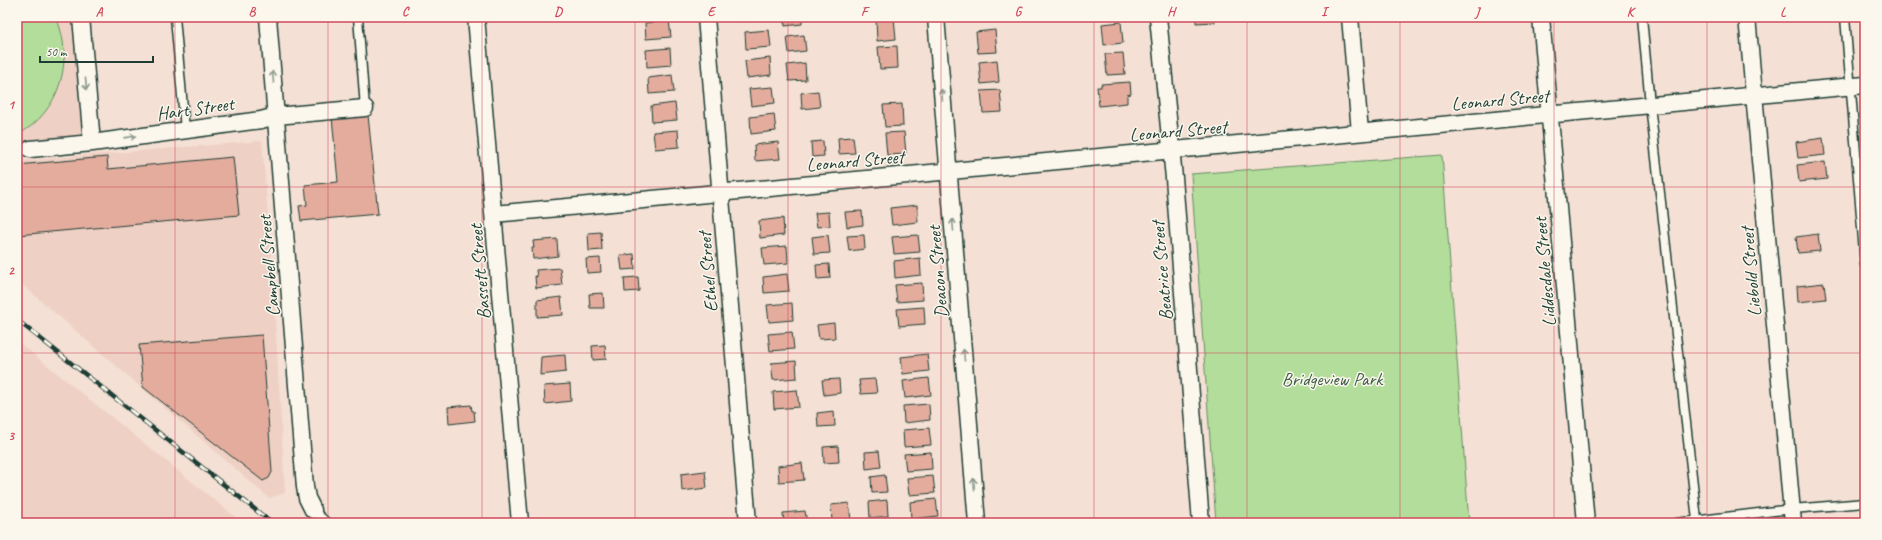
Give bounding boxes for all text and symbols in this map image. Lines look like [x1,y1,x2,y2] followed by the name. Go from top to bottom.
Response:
[96,4,104,20] text: A
[249,4,257,20] text: B
[402,4,410,20] text: C
[554,4,563,20] text: D
[708,4,717,20] text: E
[861,4,870,20] text: F
[1015,4,1023,20] text: G
[1167,4,1177,20] text: H
[1321,4,1330,20] text: I
[1474,4,1481,20] text: J
[1627,4,1637,20] text: K
[1780,4,1787,20] text: L
[40,38,153,64] scale bar
[46,44,68,60] text: 50 m
[269,71,276,84] one-way arrow
[83,77,90,90] one-way arrow
[1450,84,1552,116] street label: Leonard Street
[939,89,946,102] one-way arrow
[155,91,237,126] street label: Hart Street
[8,97,16,113] text: 1
[1128,115,1230,147] street label: Leonard Street
[123,134,136,141] one-way arrow
[805,145,907,177] street label: Leonard Street
[252,213,285,318] street label: Campbell Street
[1528,215,1562,328] street label: Liddesdale Street
[1145,218,1178,322] street label: Beatrice Street
[950,219,957,232] one-way arrow
[464,222,496,321] street label: Bassett Street
[922,223,954,319] street label: Deacon Street
[1735,224,1767,318] street label: Liebold Street
[692,228,723,313] street label: Ethel Street
[8,263,15,279] text: 2
[960,349,967,362] one-way arrow
[1282,367,1384,391] park label: Bridgeview Park
[8,428,15,444] text: 3
[970,478,978,491] one-way arrow

